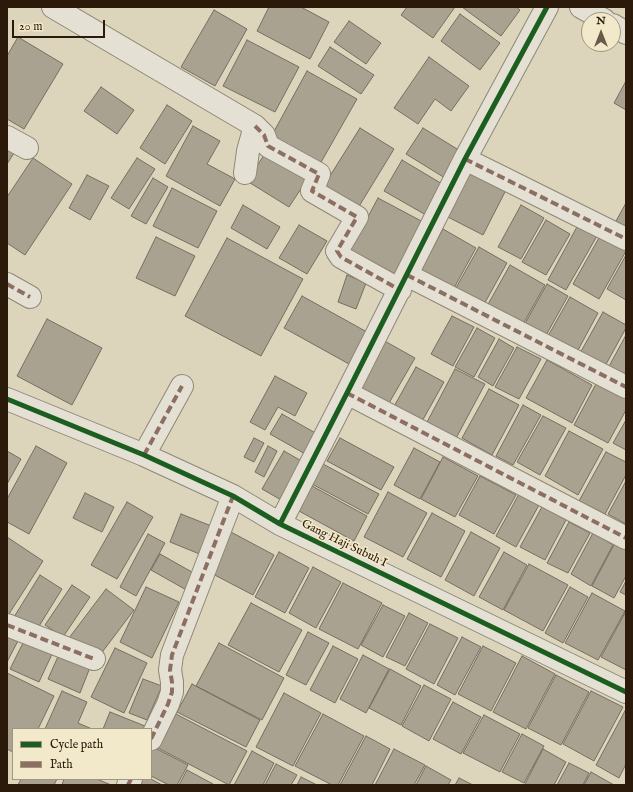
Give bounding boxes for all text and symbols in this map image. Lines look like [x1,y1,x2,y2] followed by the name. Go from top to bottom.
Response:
[14,12,107,38] scale bar
[581,12,621,52] north arrow
[596,14,606,28] text: N
[19,19,42,34] text: 20 m
[299,517,389,571] street label: Gang Haji Subuh I
[12,728,152,780] legend
[50,737,103,752] text: Cycle path
[50,757,73,772] text: Path

